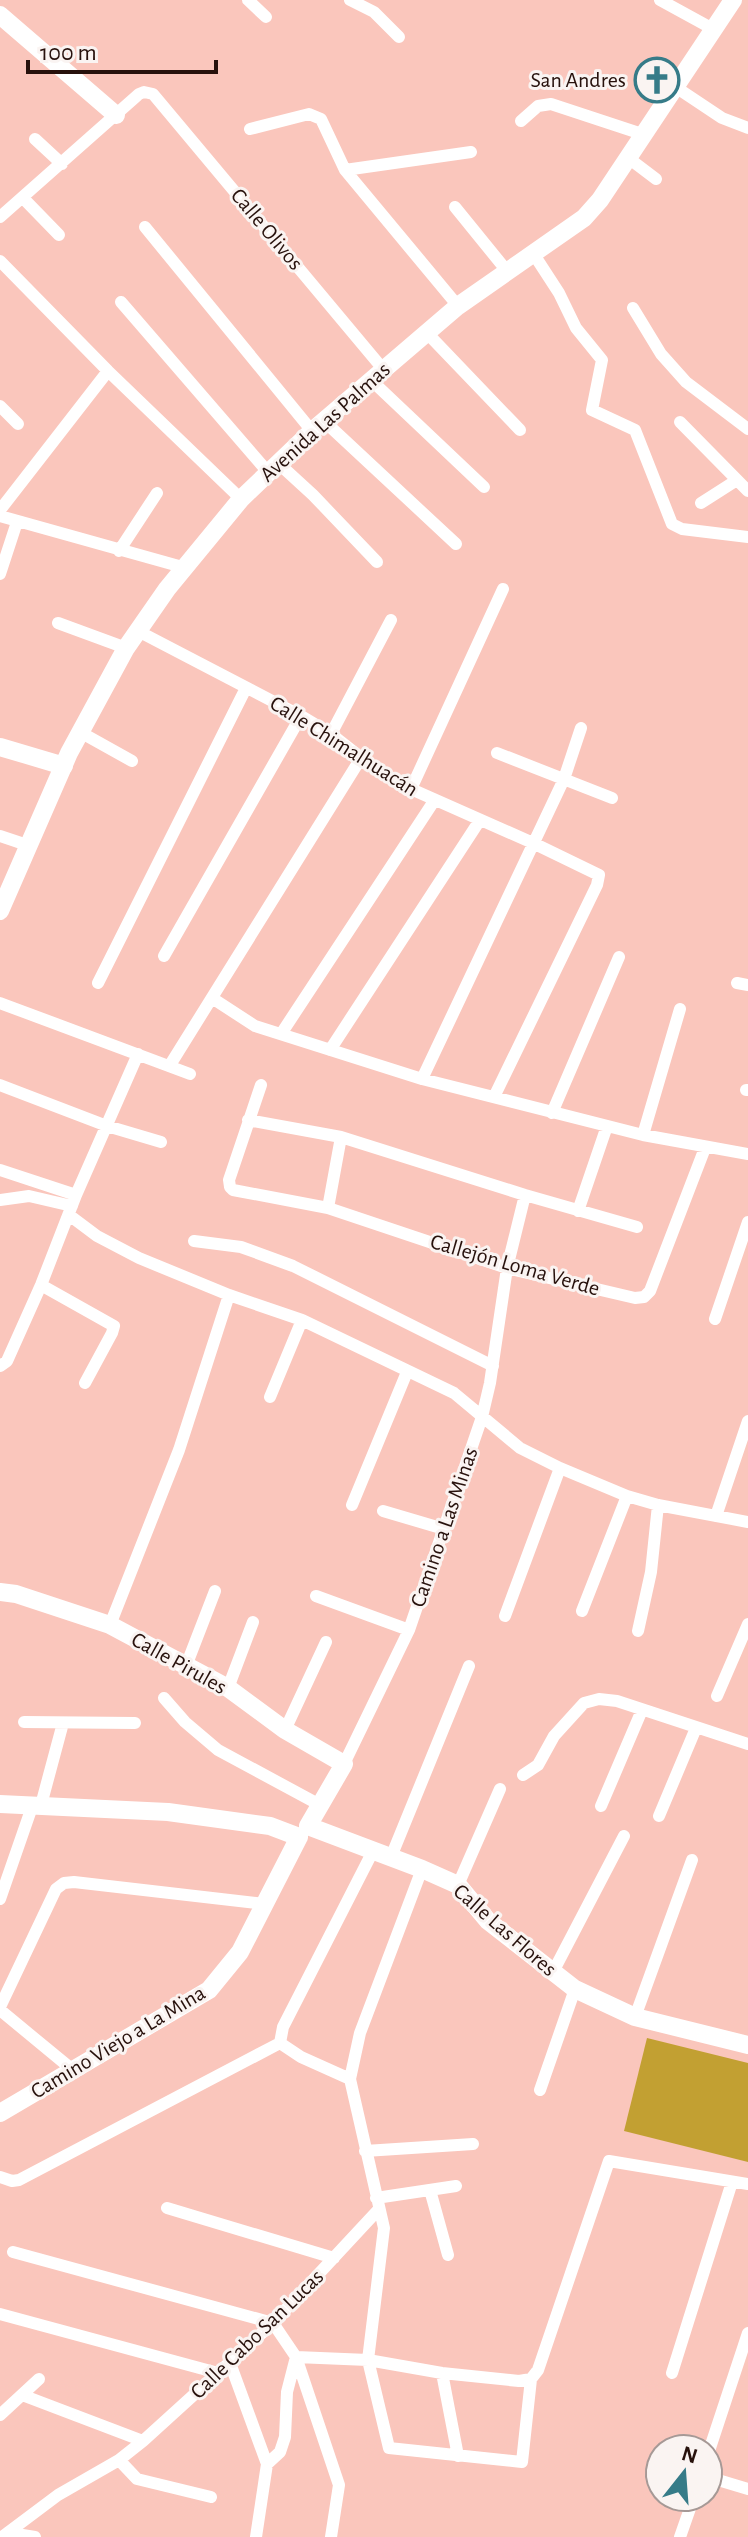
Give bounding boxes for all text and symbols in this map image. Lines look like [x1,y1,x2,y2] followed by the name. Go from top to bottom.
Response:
[28,24,216,74] scale bar
[40,41,97,65] text: 100 m
[633,56,681,104] church icon: San Andres
[531,69,626,91] place label: San Andres
[227,184,307,274] street label: Calle Olivos
[256,358,394,486] street label: Avenida Las Palmas
[266,692,422,800] street label: Calle Chimalhuacán
[428,1230,602,1300] street label: Callejón Loma Verde
[406,1444,482,1610] street label: Camino a Las Minas
[128,1628,230,1698] street label: Calle Pirules
[449,1880,561,1980] street label: Calle Las Flores
[27,1981,209,2103] street label: Camino Viejo a La Mina
[186,2265,328,2403] street label: Calle Cabo San Lucas
[644,2433,724,2513] north arrow
[679,2442,700,2468] text: N

